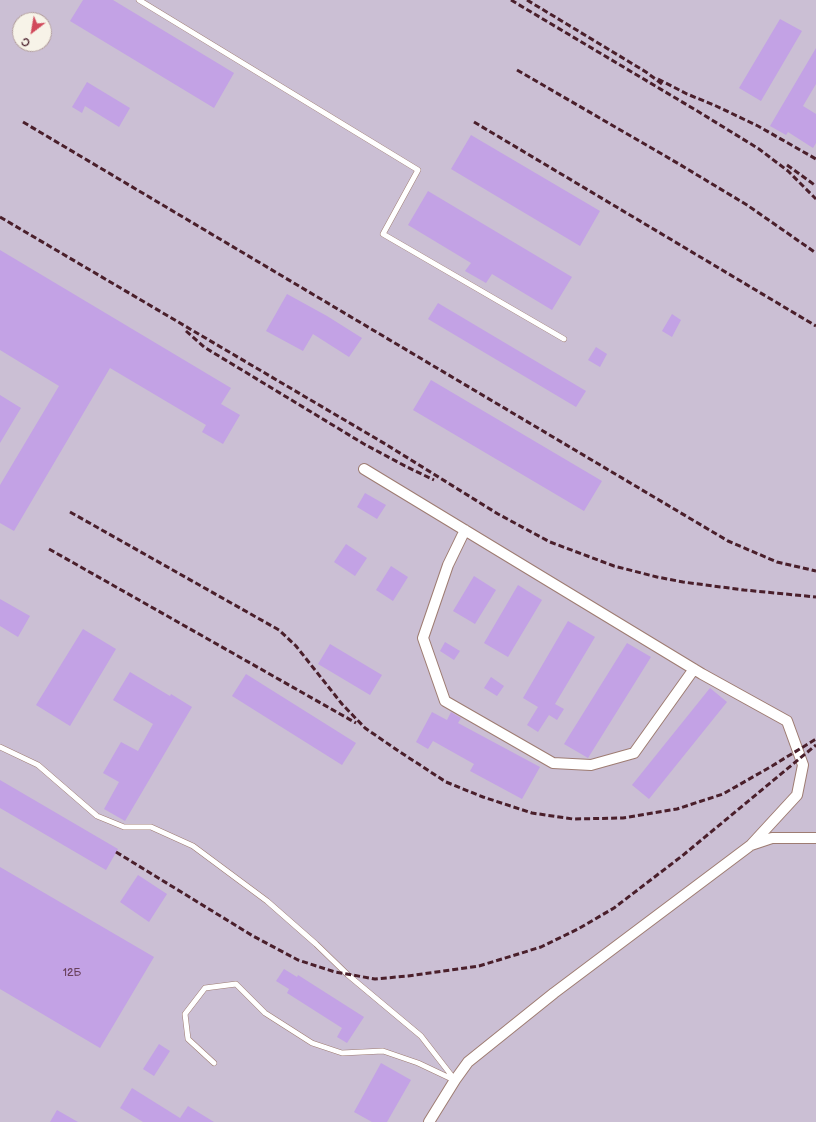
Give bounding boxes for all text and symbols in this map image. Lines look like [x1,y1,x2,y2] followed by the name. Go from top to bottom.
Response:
[12,12,52,52] north arrow
[19,34,33,49] text: С
[63,966,81,980] house number: 12Б

